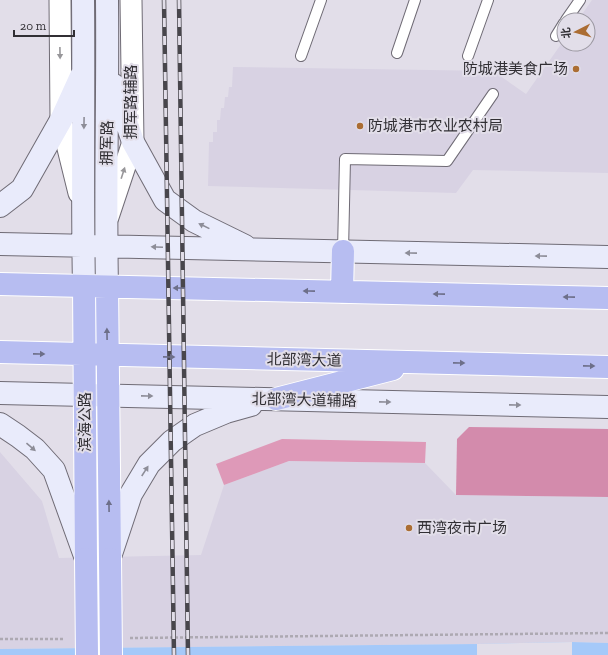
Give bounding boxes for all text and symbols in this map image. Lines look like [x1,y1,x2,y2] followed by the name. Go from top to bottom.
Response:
[14,12,74,38] scale bar
[556,12,596,52] north arrow
[20,19,47,33] text: 20 m
[560,27,574,39] text: 北
[57,47,64,59] one-way arrow
[463,60,568,78] place label: 防城港美食广场
[122,64,140,140] street label: 拥军路辅路
[571,64,581,74] marker: 防城港美食广场
[81,117,87,130] one-way arrow
[368,117,503,135] place label: 防城港市农业农村局
[98,120,116,166] street label: 拥军路
[355,121,365,131] marker: 防城港市农业农村局
[120,166,126,178] one-way arrow
[199,223,210,229] one-way arrow
[150,244,163,250] one-way arrow
[404,250,417,256] one-way arrow
[534,253,547,259] one-way arrow
[172,285,185,291] one-way arrow
[302,288,315,294] one-way arrow
[432,291,445,297] one-way arrow
[562,294,575,300] one-way arrow
[104,328,111,340] one-way arrow
[33,350,45,357] one-way arrow
[266,350,342,370] street label: 北部湾大道
[163,353,175,360] one-way arrow
[453,360,466,366] one-way arrow
[583,363,596,369] one-way arrow
[251,390,357,410] street label: 北部湾大道辅路
[76,392,94,452] street label: 滨海公路
[141,393,153,400] one-way arrow
[379,399,392,405] one-way arrow
[509,402,522,408] one-way arrow
[26,442,37,451] one-way arrow
[141,466,149,476] one-way arrow
[106,499,112,512] one-way arrow
[417,519,507,537] place label: 西湾夜市广场
[404,523,414,533] marker: 西湾夜市广场

